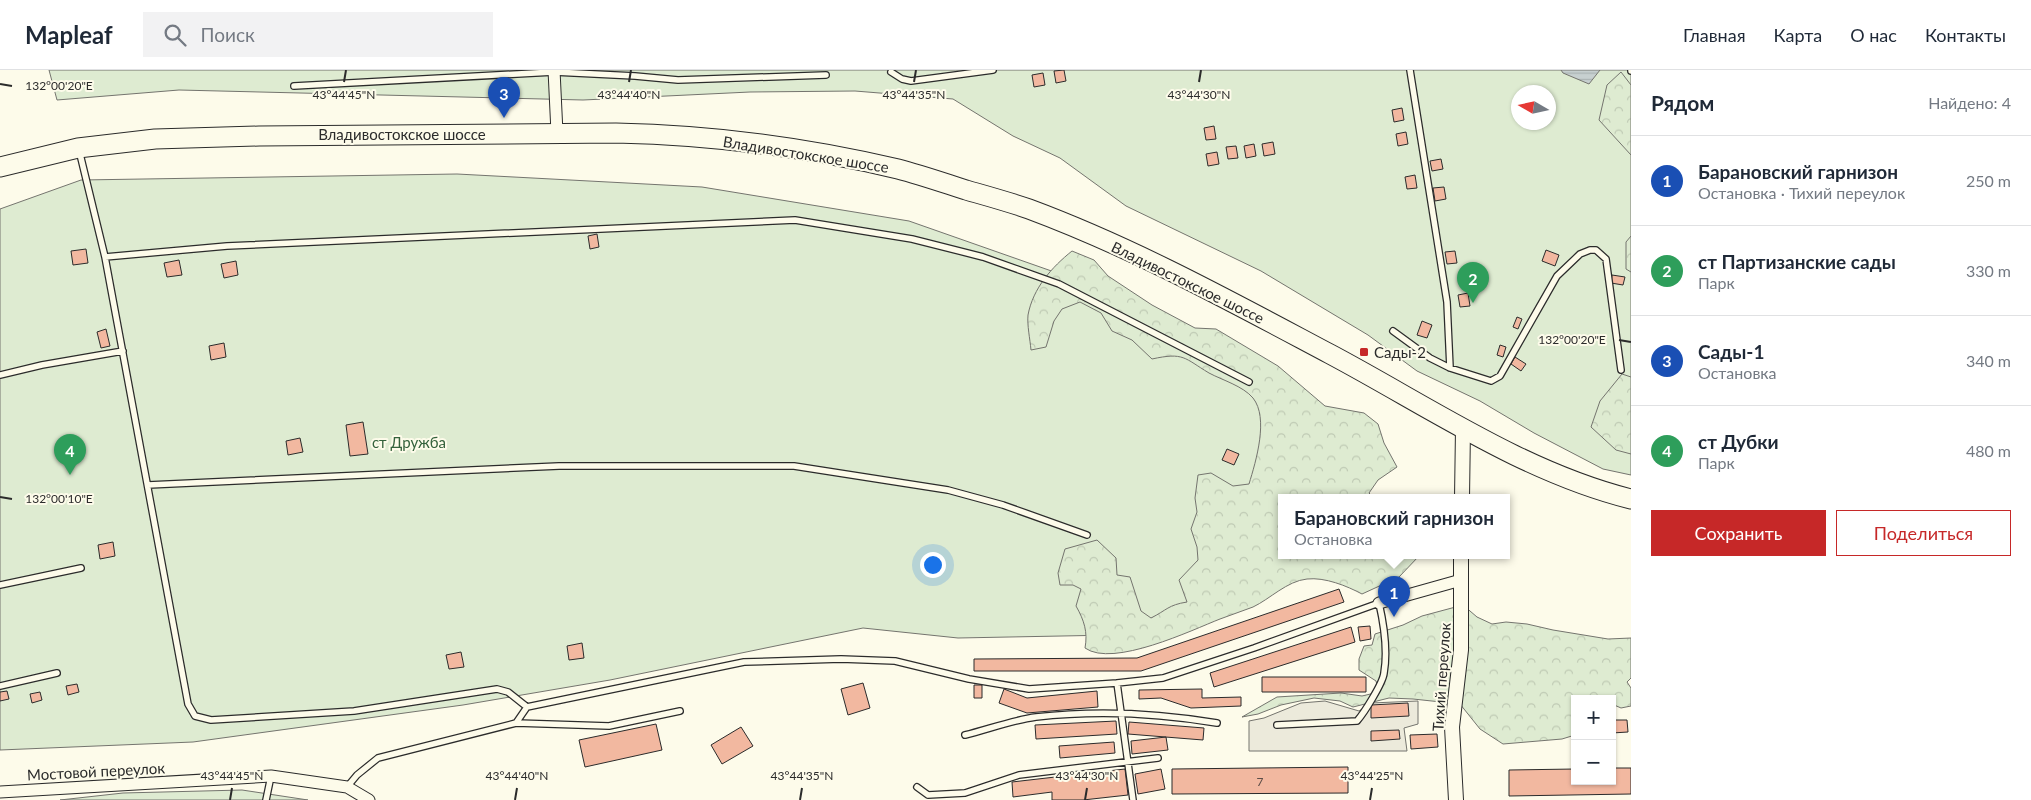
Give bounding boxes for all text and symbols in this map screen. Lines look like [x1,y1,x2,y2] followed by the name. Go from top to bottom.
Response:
[143,12,493,57] search box
[25,20,113,49] text: Mapleaf
[161,21,189,49] icon: search
[201,23,255,46] text: Поиск
[1683,24,1746,46] text: Главная
[1774,24,1822,46] text: Карта
[1850,24,1897,46] text: О нас
[1925,24,2006,46] text: Контакты
[488,77,520,118] pin: 3
[25,78,93,93] text: 132°00'20"E
[1511,85,1556,130] north arrow
[313,87,375,102] text: 43°44'45"N
[598,87,660,102] text: 43°44'40"N
[883,87,945,102] text: 43°44'35"N
[1168,87,1230,102] text: 43°44'30"N
[1651,90,1714,115] text: Рядом
[1928,93,2011,112] text: Найдено: 4
[318,125,486,143] street label: Владивостокское шоссе
[722,132,890,176] street label: Владивостокское шоссе
[1698,160,1898,183] text: Барановский гарнизон
[1662,171,1672,190] text: 1
[1966,171,2011,190] text: 250 m
[1698,183,1905,202] text: Остановка · Тихий переулок
[1109,237,1267,327] street label: Владивостокское шоссе
[1698,250,1896,273] text: ст Партизанские сады
[1662,261,1672,280] text: 2
[1966,261,2011,280] text: 330 m
[1457,262,1489,303] pin: 2
[1698,273,1735,292] text: Парк
[1538,332,1606,347] text: 132°00'20"E
[1698,340,1764,363] text: Сады-1
[1374,343,1426,361] place label: Сады-2
[1358,346,1370,358] marker: Сады-2
[1662,351,1672,370] text: 3
[1966,351,2011,370] text: 340 m
[1698,363,1777,382] text: Остановка
[1698,430,1779,453] text: ст Дубки
[372,433,446,451] park label: ст Дружба
[54,434,86,475] pin: 4
[1662,441,1672,460] text: 4
[1966,441,2011,460] text: 480 m
[1698,453,1735,472] text: Парк
[25,491,93,506] text: 132°00'10"E
[1278,494,1510,559] popup
[1294,506,1494,529] text: Барановский гарнизон
[1651,510,1826,556] button: Сохранить
[1836,510,2011,556] button: Поделиться
[1294,529,1373,548] text: Остановка
[920,552,946,578] your location
[1378,576,1410,617] pin: 1
[1428,622,1454,732] street label: Тихий переулок
[1571,695,1616,785] map controls
[1571,695,1616,740] button: +
[1571,740,1616,785] button: −
[27,758,166,784] street label: Мостовой переулок
[201,768,263,783] text: 43°44'45"N
[486,768,548,783] text: 43°44'40"N
[771,768,833,783] text: 43°44'35"N
[1056,768,1118,783] text: 43°44'30"N
[1341,768,1403,783] text: 43°44'25"N
[1257,774,1264,789] house number: 7

